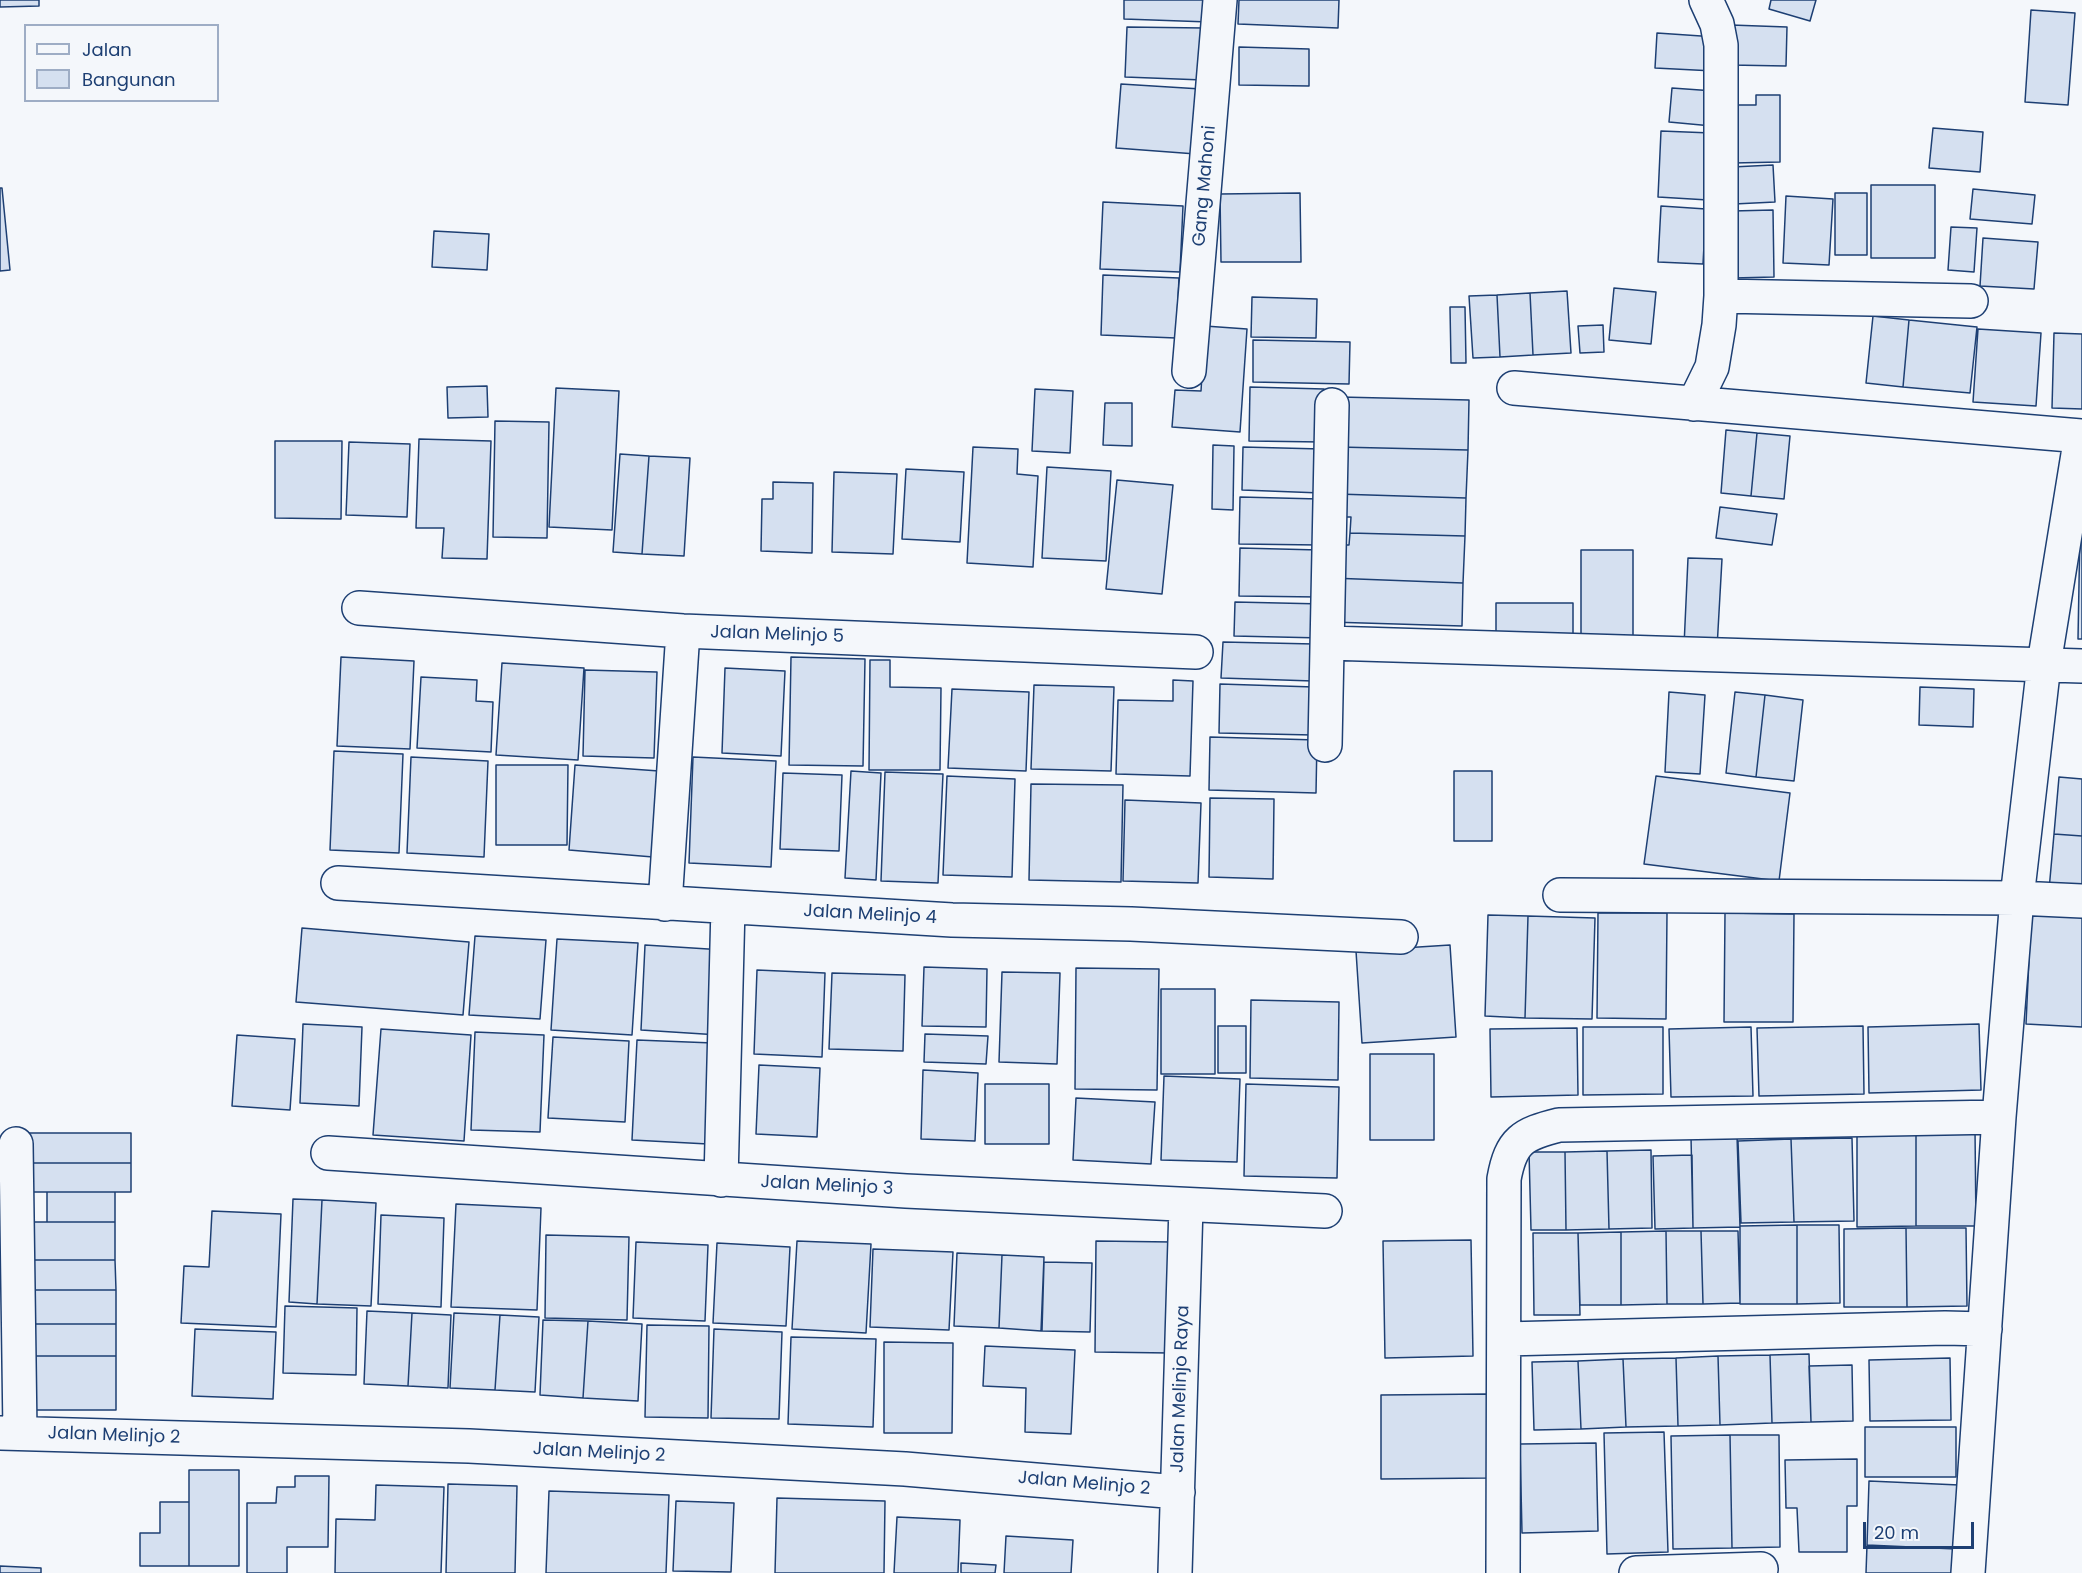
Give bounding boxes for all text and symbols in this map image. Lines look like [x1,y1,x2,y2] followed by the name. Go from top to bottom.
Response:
[24,24,219,102] legend
[82,37,132,62] text: Jalan
[82,67,176,92] text: Bangunan
[1189,125,1221,247] street label: Gang Mahoni
[710,622,844,648] street label: Jalan Melinjo 5
[803,901,937,929] street label: Jalan Melinjo 4
[760,1172,894,1200] street label: Jalan Melinjo 3
[1167,1305,1195,1473] street label: Jalan Melinjo Raya
[47,1423,181,1449] street label: Jalan Melinjo 2
[532,1439,666,1467] street label: Jalan Melinjo 2
[1017,1467,1151,1501] street label: Jalan Melinjo 2
[1866,1510,1977,1548] scale bar
[1874,1520,1919,1545] text: 20 m

